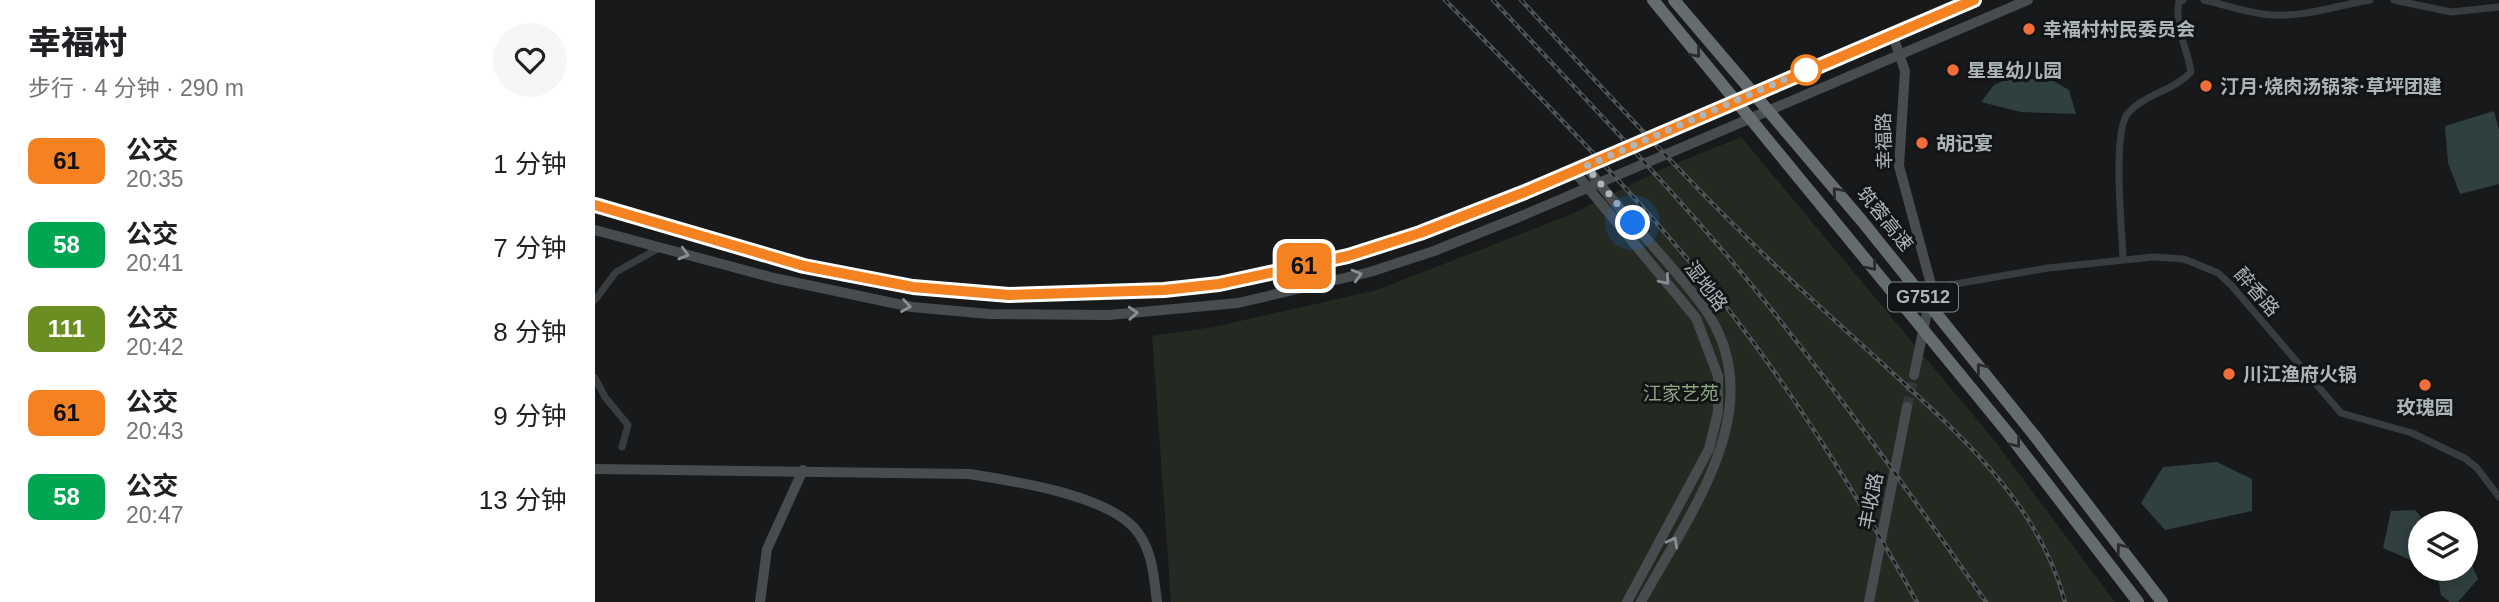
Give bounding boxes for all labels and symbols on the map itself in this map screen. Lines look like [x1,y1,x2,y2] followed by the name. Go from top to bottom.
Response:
[2043,19,2195,40] place label: 幸福村村民委员会
[2021,21,2037,37] marker: 幸福村村民委员会
[1688,45,1701,57] one-way arrow
[1791,55,1821,85] unlabelled marker
[1967,60,2062,81] place label: 星星幼儿园
[1945,62,1961,78] marker: 星星幼儿园
[2220,76,2442,97] place label: 汀月·烧肉汤锅茶·草坪团建
[2198,78,2214,94] marker: 汀月·烧肉汤锅茶·草坪团建
[1873,112,1895,170] street label: 幸福路
[1936,133,1993,154] place label: 胡记宴
[1914,135,1930,151] marker: 胡记宴
[1853,183,1917,255] street label: 筑蓉高速
[1833,187,1846,199] one-way arrow
[1615,205,1650,240] your location
[1273,243,1335,289] line badge: 61
[678,246,690,260] one-way arrow
[1680,257,1732,315] street label: 湿地路
[1864,258,1876,271] one-way arrow
[2230,264,2284,320] street label: 醉香路
[1350,269,1362,284] one-way arrow
[1657,271,1669,284] one-way arrow
[1888,282,1958,312] road number: G7512
[900,298,912,313] one-way arrow
[1128,306,1139,321] one-way arrow
[1976,364,1989,376] one-way arrow
[2243,364,2357,385] place label: 川江渔府火锅
[2221,366,2237,382] marker: 川江渔府火锅
[2417,377,2433,393] marker: 玫瑰园
[1643,383,1719,404] park label: 江家艺苑
[2396,397,2454,418] place label: 玫瑰园
[2007,435,2020,447] one-way arrow
[1855,471,1887,531] street label: 丰收路
[1665,537,1678,549] one-way arrow
[2116,543,2129,556] one-way arrow

